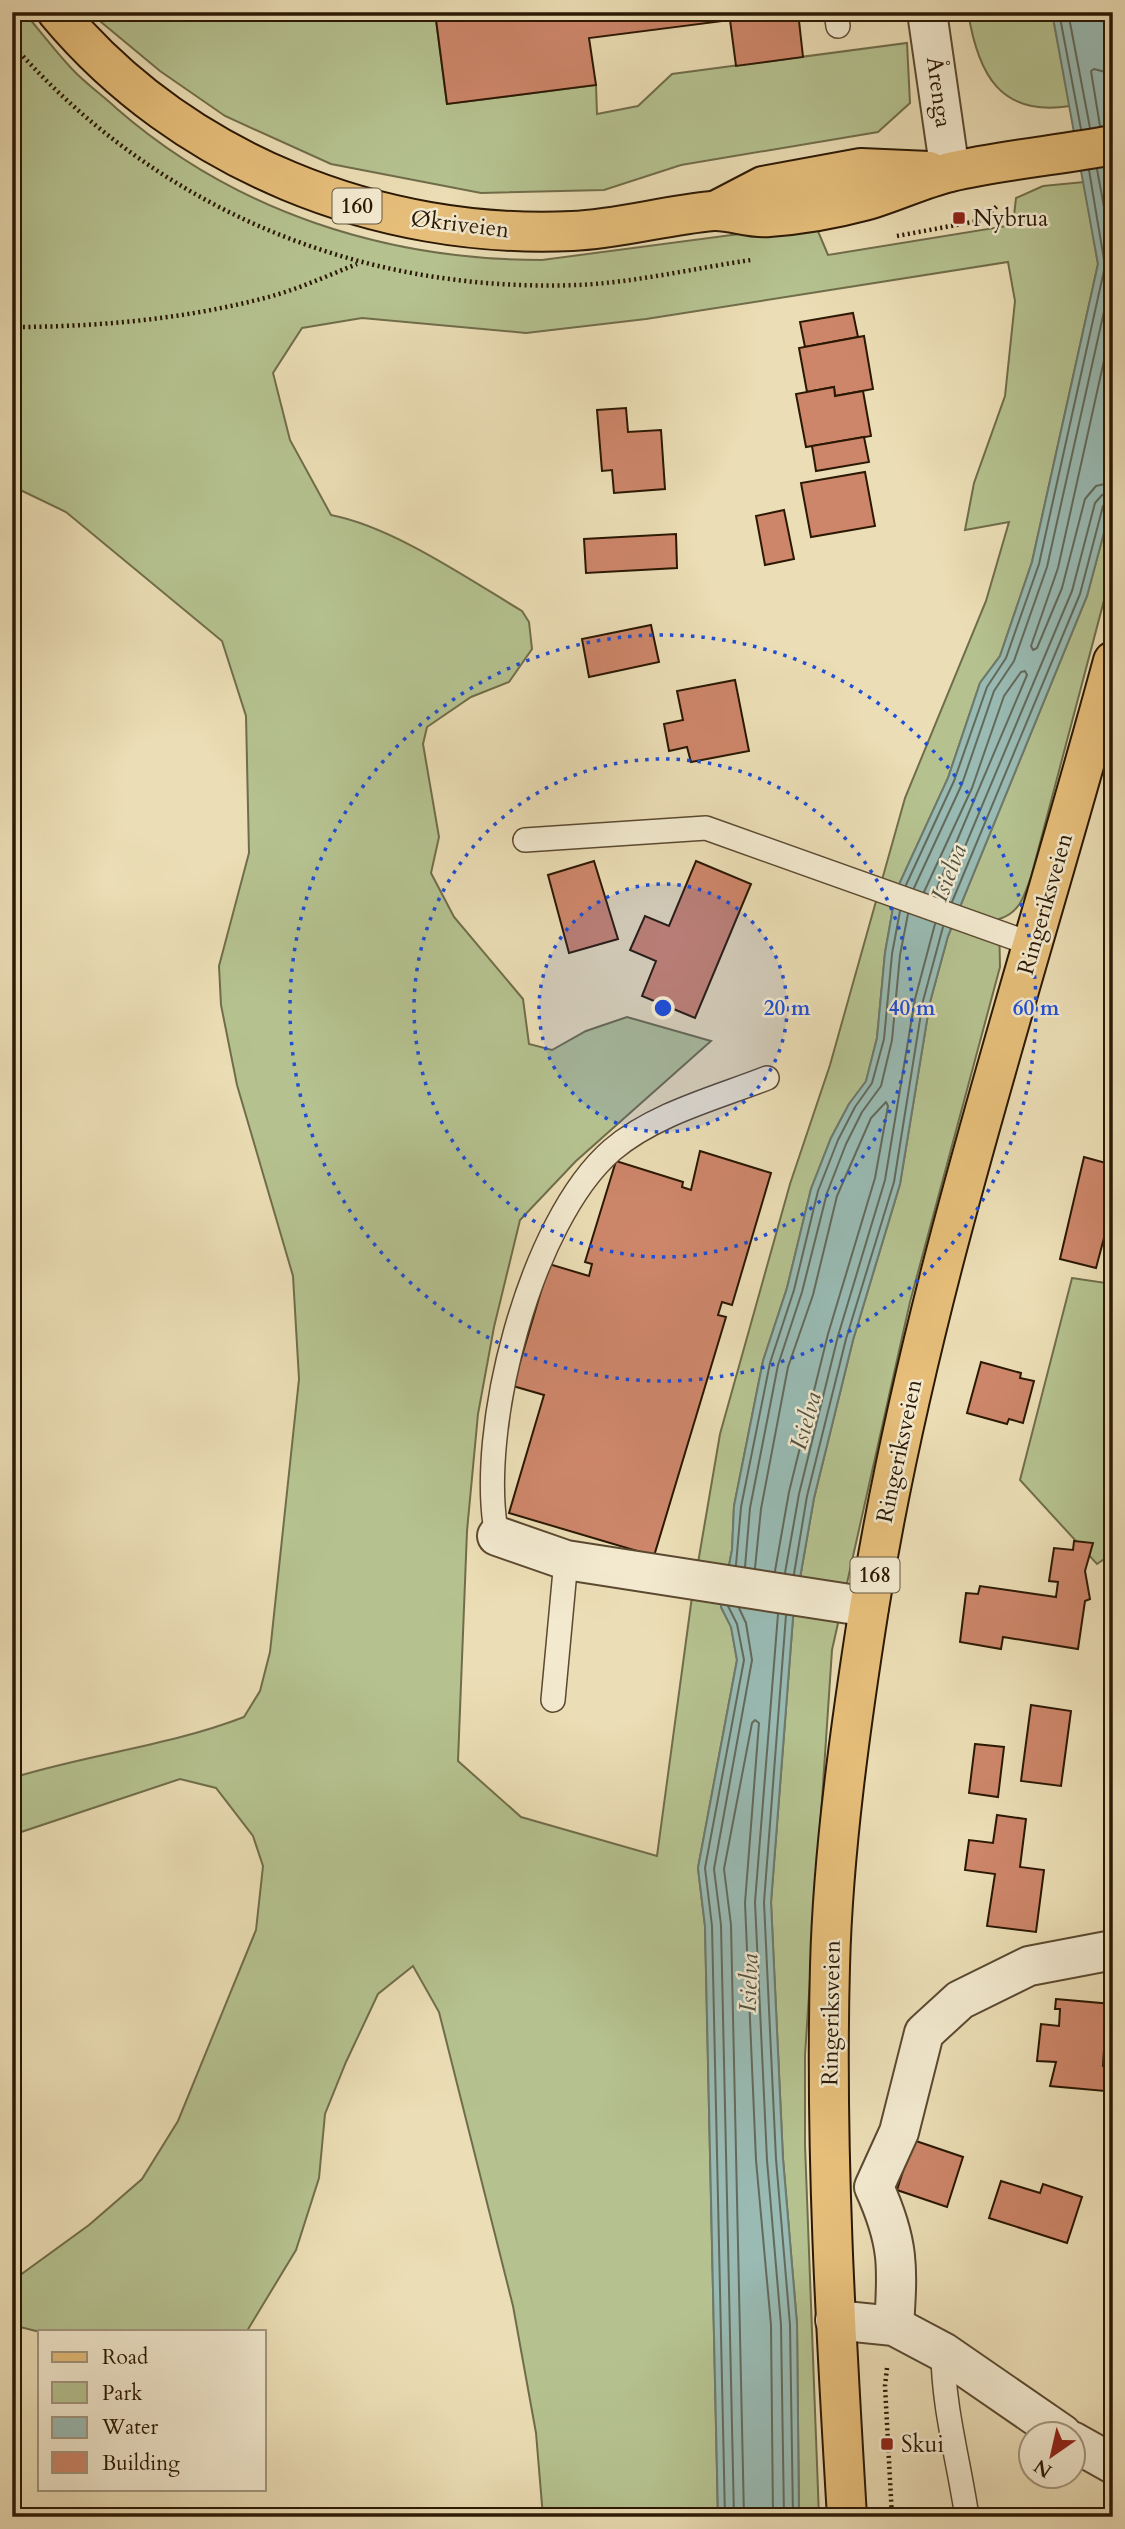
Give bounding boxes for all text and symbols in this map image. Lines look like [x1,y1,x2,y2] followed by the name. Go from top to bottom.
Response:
[919,54,960,129] street label: Årenga
[332,188,382,224] road number: 160
[409,203,511,245] street label: Økriveien
[973,203,1048,234] place label: Nybrua
[951,210,967,226] marker: Nybrua
[1010,830,1080,978] street label: Ringeriksveien
[923,839,975,906] water label: Isielva
[764,994,811,1023] text: 20 m
[889,994,936,1023] text: 40 m
[1013,994,1060,1023] text: 60 m
[651,996,675,1020] centre of rings
[869,1376,929,1526] street label: Ringeriksveien
[782,1388,830,1454] water label: Isielva
[850,1558,900,1592] road number: 168
[814,1940,848,2086] street label: Ringeriksveien
[731,1953,767,2013] water label: Isielva
[38,2330,266,2490] legend
[102,2343,148,2372] text: Road
[102,2379,143,2408] text: Park
[101,2413,158,2442] text: Water
[1016,2420,1086,2490] north arrow
[901,2429,944,2460] place label: Skui
[879,2436,895,2452] marker: Skui
[102,2449,180,2478] text: Building
[1029,2453,1057,2484] text: N

